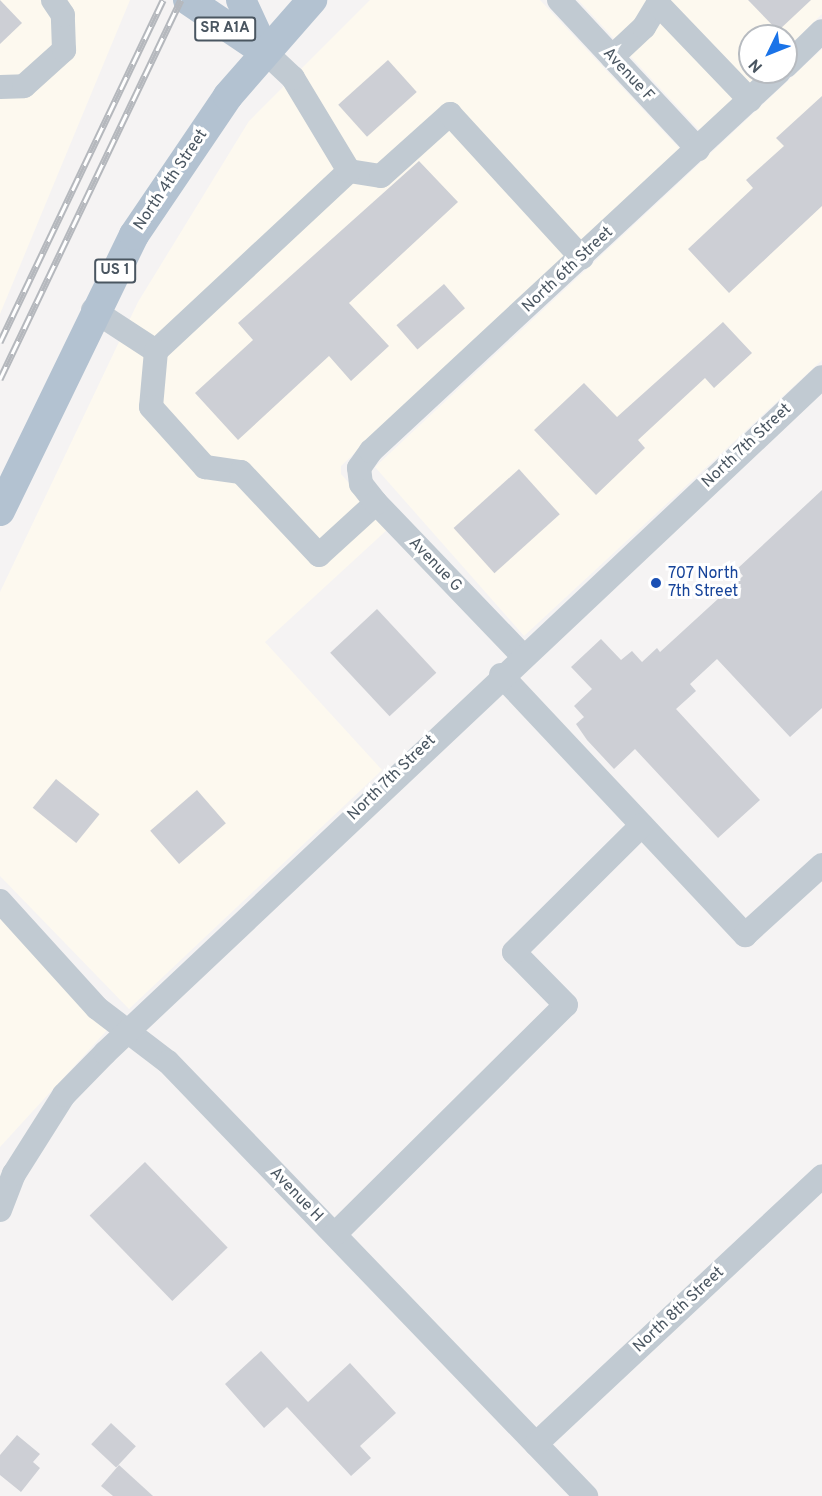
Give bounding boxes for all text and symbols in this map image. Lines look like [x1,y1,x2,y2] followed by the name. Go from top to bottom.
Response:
[194,17,256,41] road number: SR A1A
[738,24,798,84] north arrow
[598,44,658,106] street label: Avenue F
[745,54,768,76] text: N
[130,126,212,234] street label: North 4th Street
[519,223,617,317] street label: North 6th Street
[94,259,136,283] road number: US 1
[698,400,796,492] street label: North 7th Street
[404,534,466,596] street label: Avenue G
[668,564,739,602] place label: 707 North 7th Street
[649,576,663,590] marker: 707 North 7th Street
[344,731,440,825] street label: North 7th Street
[265,1164,327,1226] street label: Avenue H
[630,1263,728,1357] street label: North 8th Street

